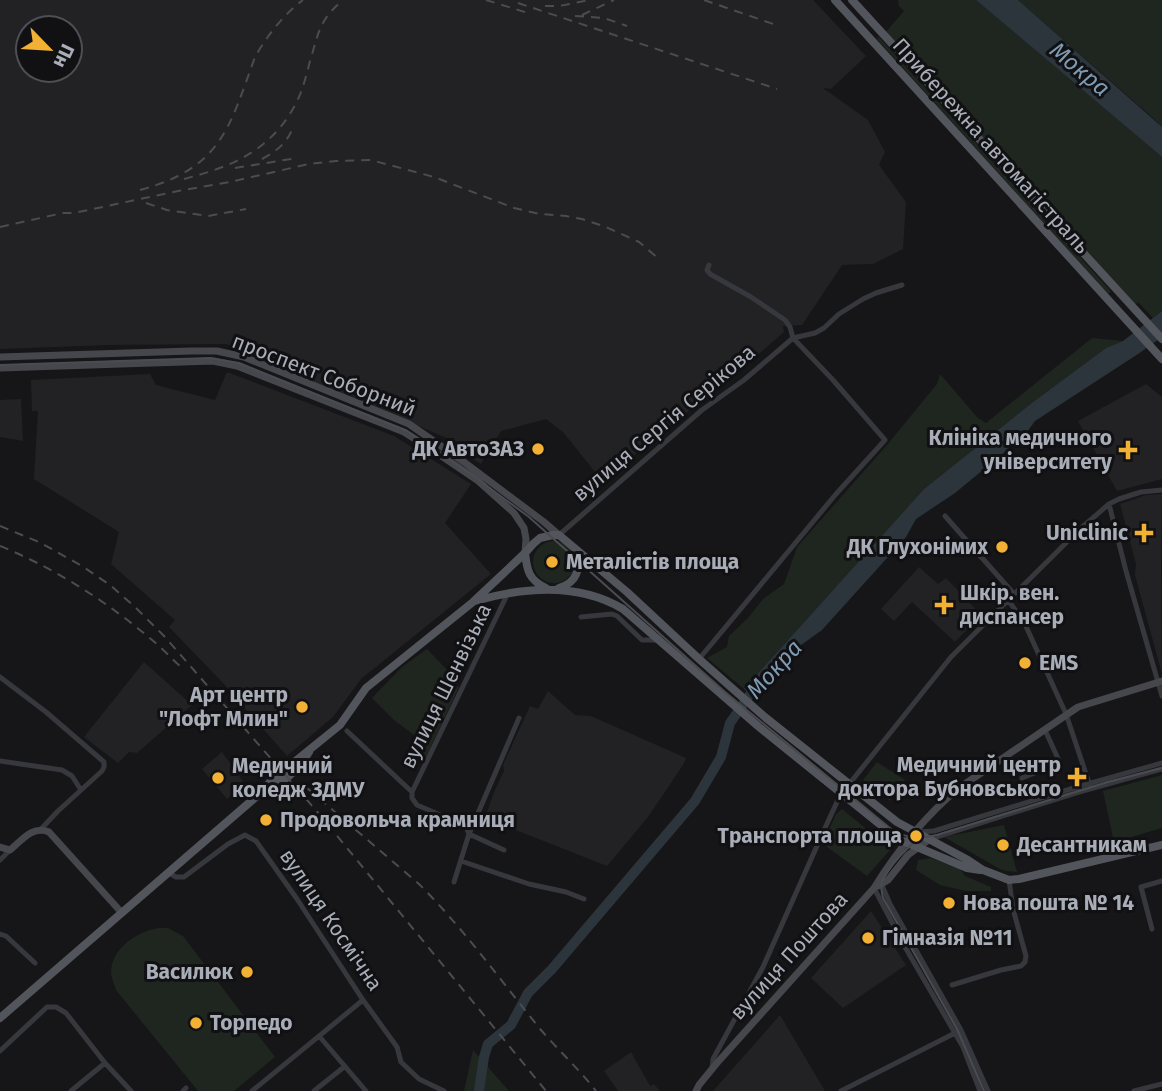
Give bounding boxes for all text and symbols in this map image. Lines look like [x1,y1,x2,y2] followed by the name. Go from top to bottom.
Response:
[14,14,84,84] north arrow
[887,33,1095,260] street label: Прибережна автомагістраль
[1044,36,1116,102] water label: Мокра
[49,40,79,72] text: Пн
[228,328,420,422] street label: проспект Соборний
[567,339,761,507] street label: вулиця Сергія Серікова
[929,425,1112,475] place label: Клініка медичного університету
[411,436,524,462] place label: ДК АвтоЗАЗ
[1118,440,1138,460] marker: Клініка медичного університету
[530,441,546,457] marker: ДК АвтоЗАЗ
[1046,520,1128,546] place label: Uniclinic
[1134,523,1154,543] marker: Uniclinic
[846,534,988,560] place label: ДК Глухонімих
[994,539,1010,555] marker: ДК Глухонімих
[566,549,739,575] place label: Металістів площа
[544,554,560,570] marker: Металістів площа
[960,580,1064,630] place label: Шкір. вен. диспансер
[934,595,954,615] marker: Шкір. вен. диспансер
[395,599,497,773] street label: вулиця Шенвізька
[740,634,808,704] water label: Мокра
[1039,650,1078,676] place label: EMS
[1017,655,1033,671] marker: EMS
[159,682,288,732] place label: Арт центр "Лофт Млин"
[294,699,310,715] marker: Арт центр "Лофт Млин"
[838,752,1061,802] place label: Медичний центр доктора Бубновського
[232,753,365,803] place label: Медичний коледж ЗДМУ
[1067,767,1087,787] marker: Медичний центр доктора Бубновського
[210,770,226,786] marker: Медичний коледж ЗДМУ
[280,807,515,833] place label: Продовольча крамниця
[258,812,274,828] marker: Продовольча крамниця
[718,823,902,849] place label: Транспорта площа
[908,828,924,844] marker: Транспорта площа
[1016,832,1147,858] place label: Десантникам
[995,837,1011,853] marker: Десантникам
[274,844,388,996] street label: вулиця Космічна
[725,887,853,1025] street label: вулиця Поштова
[963,890,1134,916] place label: Нова пошта № 14
[941,895,957,911] marker: Нова пошта № 14
[882,925,1013,951] place label: Гімназія №11
[860,930,876,946] marker: Гімназія №11
[146,959,233,985] place label: Василюк
[239,964,255,980] marker: Василюк
[210,1010,292,1036] place label: Торпедо
[188,1015,204,1031] marker: Торпедо

